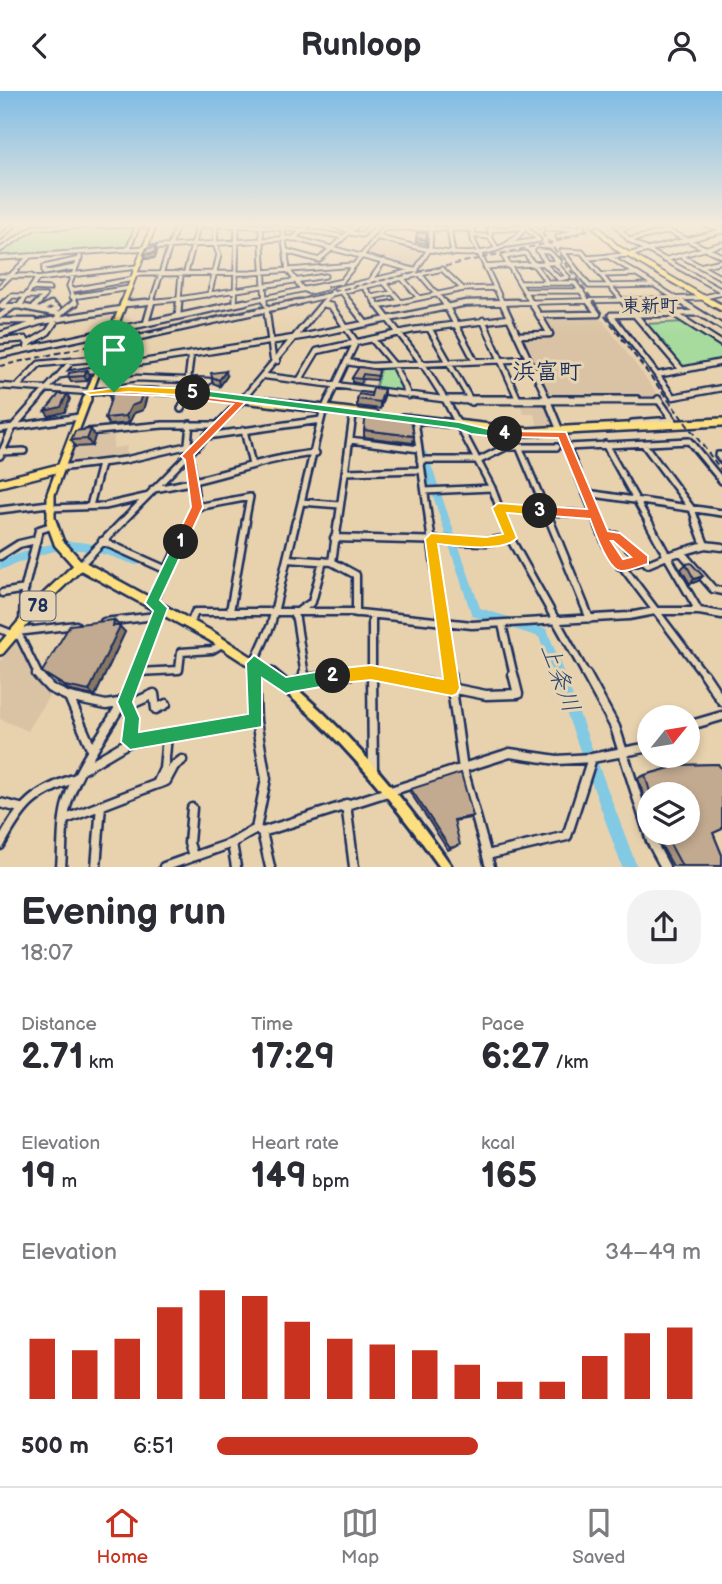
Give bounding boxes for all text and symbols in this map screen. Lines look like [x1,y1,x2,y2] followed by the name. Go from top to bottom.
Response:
[301,26,421,65] text: Runloop
[21,27,59,65] icon: back
[663,27,701,65] icon: person
[621,295,679,318] district label: 東新町
[84,320,144,392] pin
[95,331,133,369] icon: arrive
[513,358,582,386] district label: 浜富町
[176,375,210,411] pin: 5
[187,381,198,404] text: 5
[488,417,522,451] pin: 4
[499,422,510,445] text: 4
[522,493,558,529] pin: 3
[534,499,545,522] text: 3
[164,525,198,559] pin: 1
[177,530,185,553] text: 1
[20,591,56,621] road number: 78
[534,639,586,717] water label: 上条川
[316,659,350,693] pin: 2
[327,664,338,687] text: 2
[637,705,700,768] north arrow
[637,705,700,845] map controls
[637,782,700,845] button: layers
[21,890,226,935] text: Evening run
[627,890,701,964] button: share
[21,939,73,967] text: 18:07
[21,1013,97,1036] text: Distance
[251,1013,293,1036] text: Time
[481,1013,524,1036] text: Pace
[21,1036,84,1079] text: 2.71
[251,1036,335,1079] text: 17:29
[481,1036,550,1079] text: 6:27
[84,1051,114,1074] text: km
[550,1051,589,1074] text: /km
[21,1132,100,1155] text: Elevation
[251,1132,339,1155] text: Heart rate
[481,1132,515,1155] text: kcal
[21,1155,56,1198] text: 19
[251,1155,307,1198] text: 149
[481,1155,537,1198] text: 165
[56,1170,77,1193] text: m
[307,1170,349,1193] text: bpm
[21,1238,117,1266] text: Elevation
[605,1238,701,1266] text: 34–49 m
[21,1432,89,1460] text: 500 m
[133,1432,174,1460] text: 6:51
[96,1504,148,1569] tab: Home
[341,1504,379,1569] tab: Map
[572,1504,626,1569] tab: Saved

